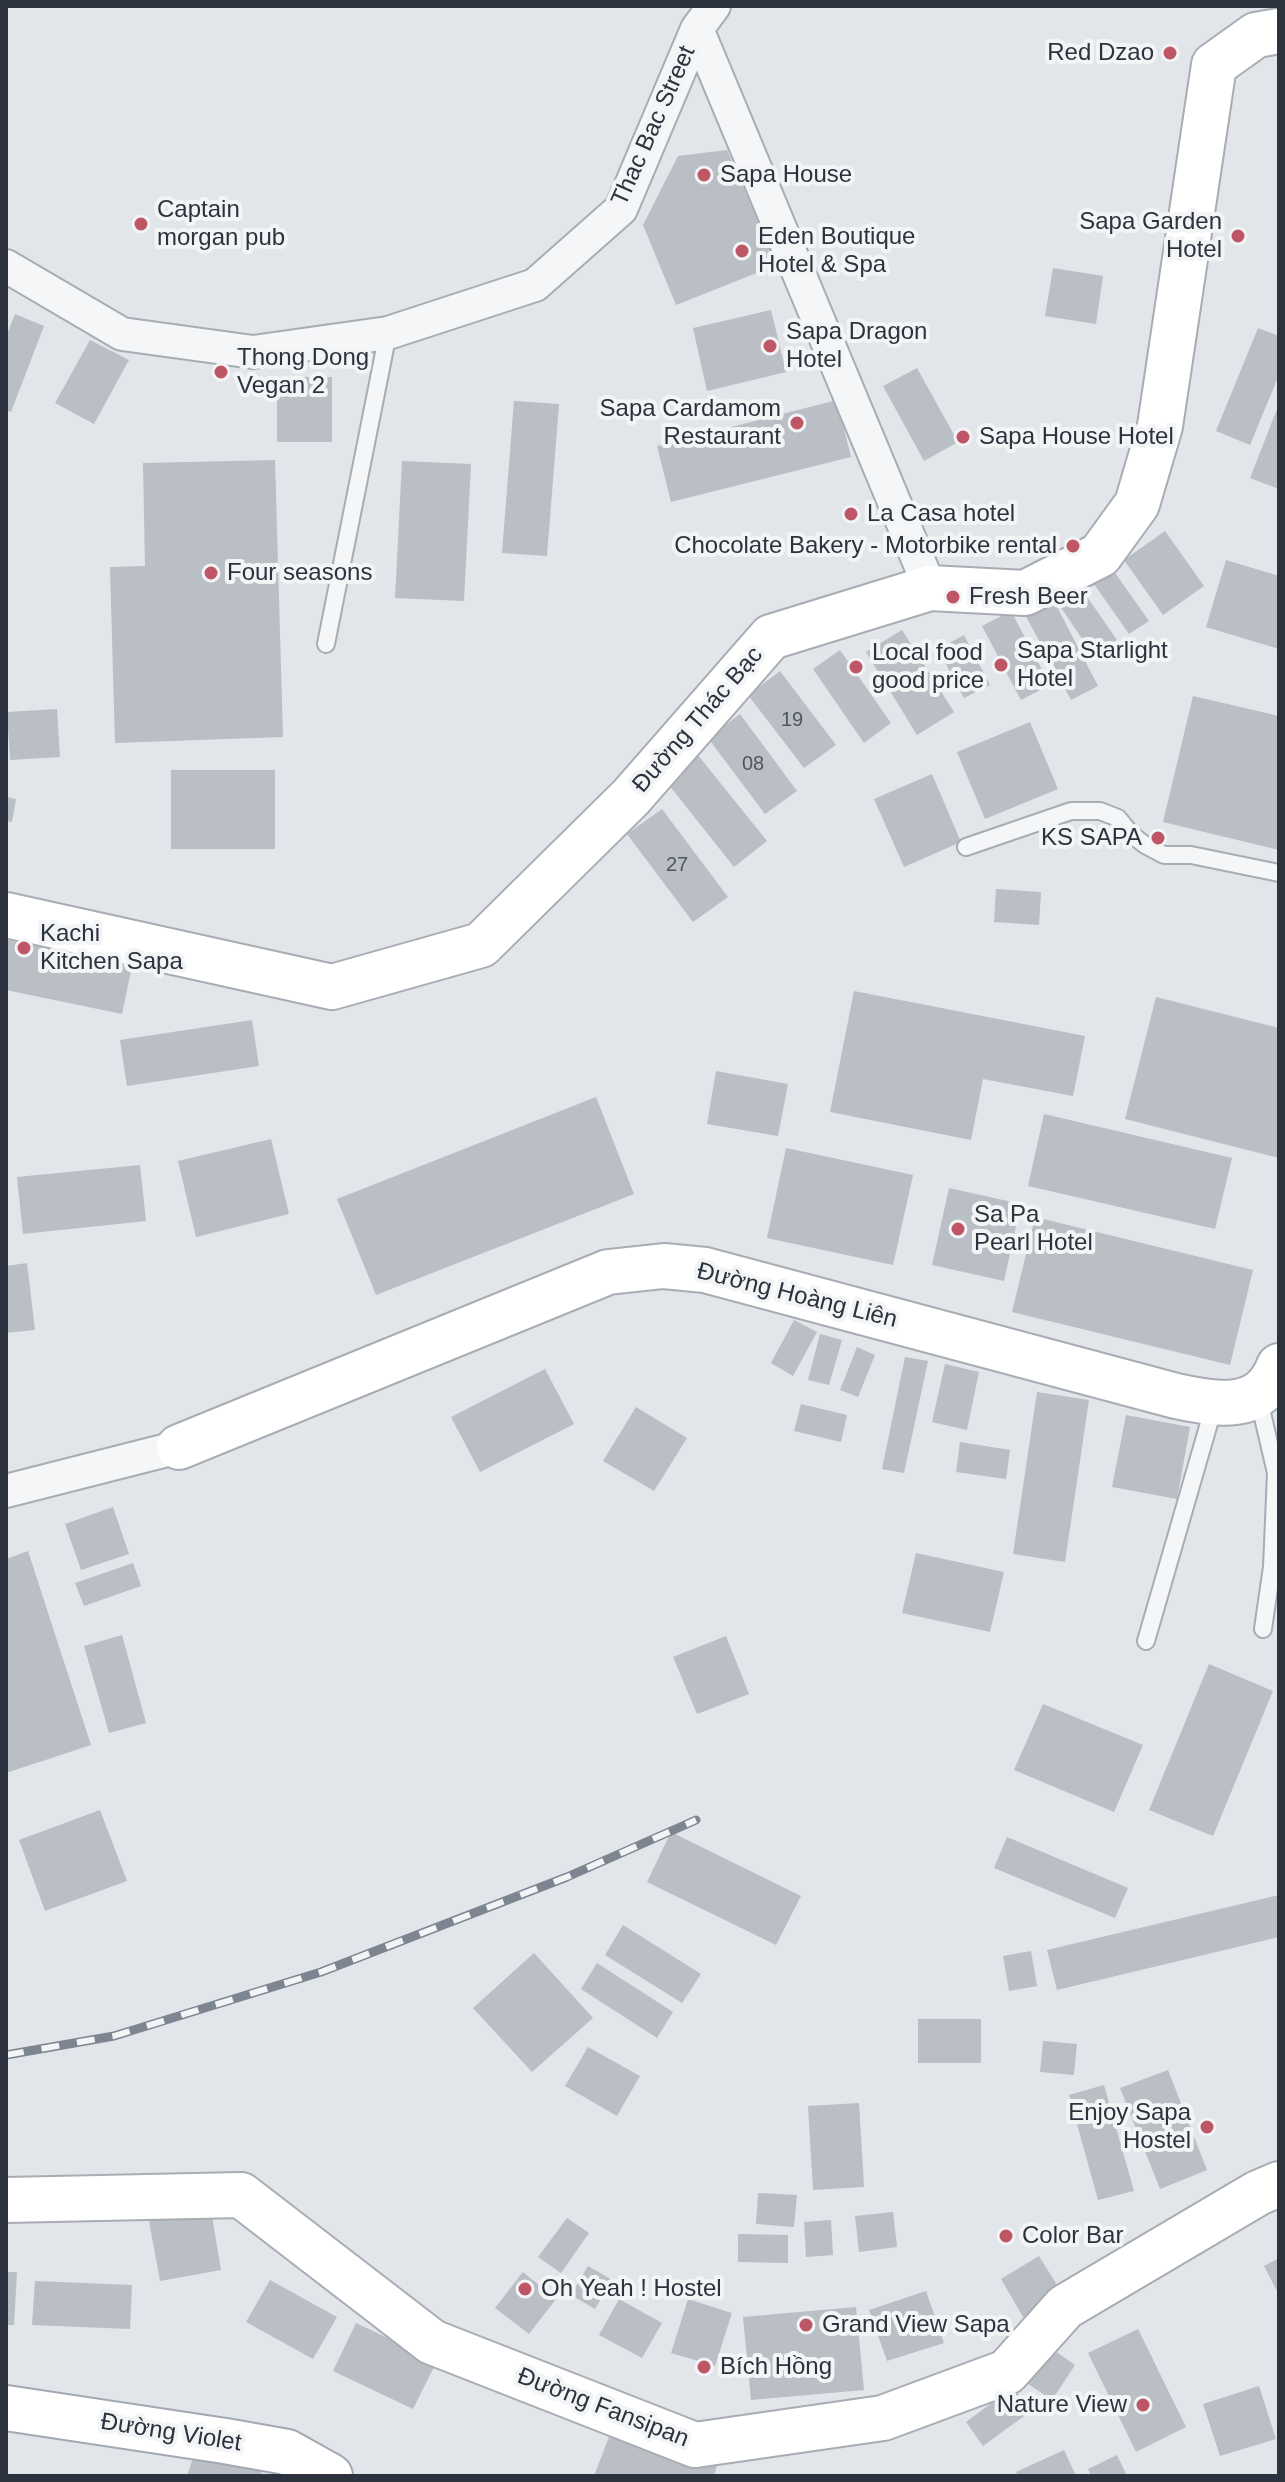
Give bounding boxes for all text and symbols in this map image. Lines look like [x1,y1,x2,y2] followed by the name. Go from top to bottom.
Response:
[1047,39,1154,67] place label: Red Dzao
[606,42,702,210] street label: Thac Bac Street
[1161,44,1179,62] marker: Red Dzao
[720,161,852,189] place label: Sapa House
[695,166,713,184] marker: Sapa House
[157,196,285,252] place label: Captain morgan pub
[1079,208,1222,264] place label: Sapa Garden Hotel
[132,215,150,233] marker: Captain morgan pub
[758,223,915,279] place label: Eden Boutique Hotel & Spa
[1229,227,1247,245] marker: Sapa Garden Hotel
[733,242,751,260] marker: Eden Boutique Hotel & Spa
[786,318,927,374] place label: Sapa Dragon Hotel
[761,337,779,355] marker: Sapa Dragon Hotel
[237,344,369,400] place label: Thong Dong Vegan 2
[212,363,230,381] marker: Thong Dong Vegan 2
[600,395,781,451] place label: Sapa Cardamom Restaurant
[788,414,806,432] marker: Sapa Cardamom Restaurant
[979,423,1174,451] place label: Sapa House Hotel
[954,428,972,446] marker: Sapa House Hotel
[867,500,1015,528] place label: La Casa hotel
[842,505,860,523] marker: La Casa hotel
[674,532,1057,560] place label: Chocolate Bakery - Motorbike rental
[1064,537,1082,555] marker: Chocolate Bakery - Motorbike rental
[227,559,372,587] place label: Four seasons
[202,564,220,582] marker: Four seasons
[969,583,1088,611] place label: Fresh Beer
[944,588,962,606] marker: Fresh Beer
[1017,637,1168,693] place label: Sapa Starlight Hotel
[872,639,984,695] place label: Local food good price
[627,641,769,799] street label: Đường Thác Bạc
[992,656,1010,674] marker: Sapa Starlight Hotel
[847,658,865,676] marker: Local food good price
[781,708,803,732] house number: 19
[742,752,764,776] house number: 08
[1041,824,1142,852] place label: KS SAPA
[1149,829,1167,847] marker: KS SAPA
[666,853,688,877] house number: 27
[40,920,183,976] place label: Kachi Kitchen Sapa
[15,939,33,957] marker: Kachi Kitchen Sapa
[974,1201,1093,1257] place label: Sa Pa Pearl Hotel
[949,1220,967,1238] marker: Sa Pa Pearl Hotel
[694,1257,900,1335] street label: Đường Hoàng Liên
[1068,2099,1191,2155] place label: Enjoy Sapa Hostel
[1198,2118,1216,2136] marker: Enjoy Sapa Hostel
[1022,2222,1123,2250] place label: Color Bar
[997,2227,1015,2245] marker: Color Bar
[541,2275,722,2303] place label: Oh Yeah ! Hostel
[516,2280,534,2298] marker: Oh Yeah ! Hostel
[822,2311,1010,2339] place label: Grand View Sapa
[797,2316,815,2334] marker: Grand View Sapa
[720,2353,832,2381] place label: Bích Hồng
[695,2358,713,2376] marker: Bích Hồng
[513,2362,693,2454] street label: Đường Fansipan
[997,2391,1127,2419] place label: Nature View
[1134,2396,1152,2414] marker: Nature View
[99,2408,243,2458] street label: Đường Violet

